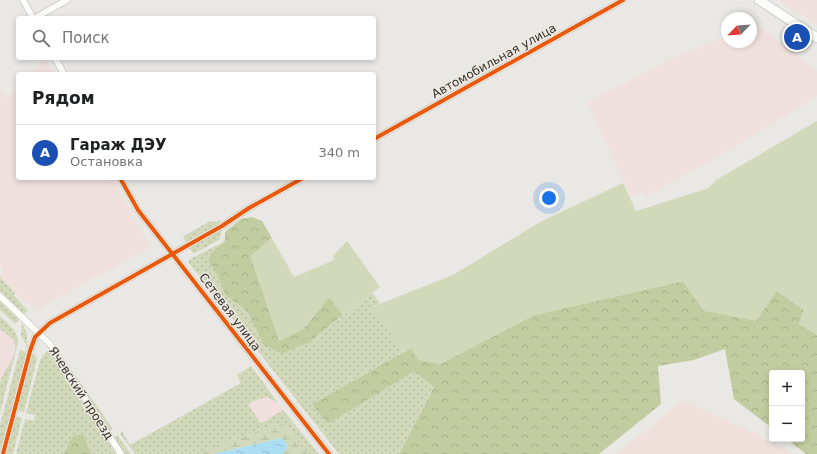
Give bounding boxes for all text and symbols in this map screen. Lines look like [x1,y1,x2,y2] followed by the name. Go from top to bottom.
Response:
[721,12,757,48] north arrow
[16,16,376,60] search box
[429,21,559,101] street label: Автомобильная улица
[784,22,810,52] pin: A
[30,27,52,49] icon: search
[62,29,110,47] text: Поиск
[32,88,95,108] text: Рядом
[70,136,167,154] text: Гараж ДЭУ
[40,145,50,160] text: A
[318,145,360,160] text: 340 m
[70,154,143,169] text: Остановка
[539,188,559,208] your location
[196,270,264,354] street label: Сетевая улица
[46,344,116,442] street label: Ячевский проезд
[769,370,805,442] map controls
[769,370,805,406] button: +
[769,406,805,442] button: −

